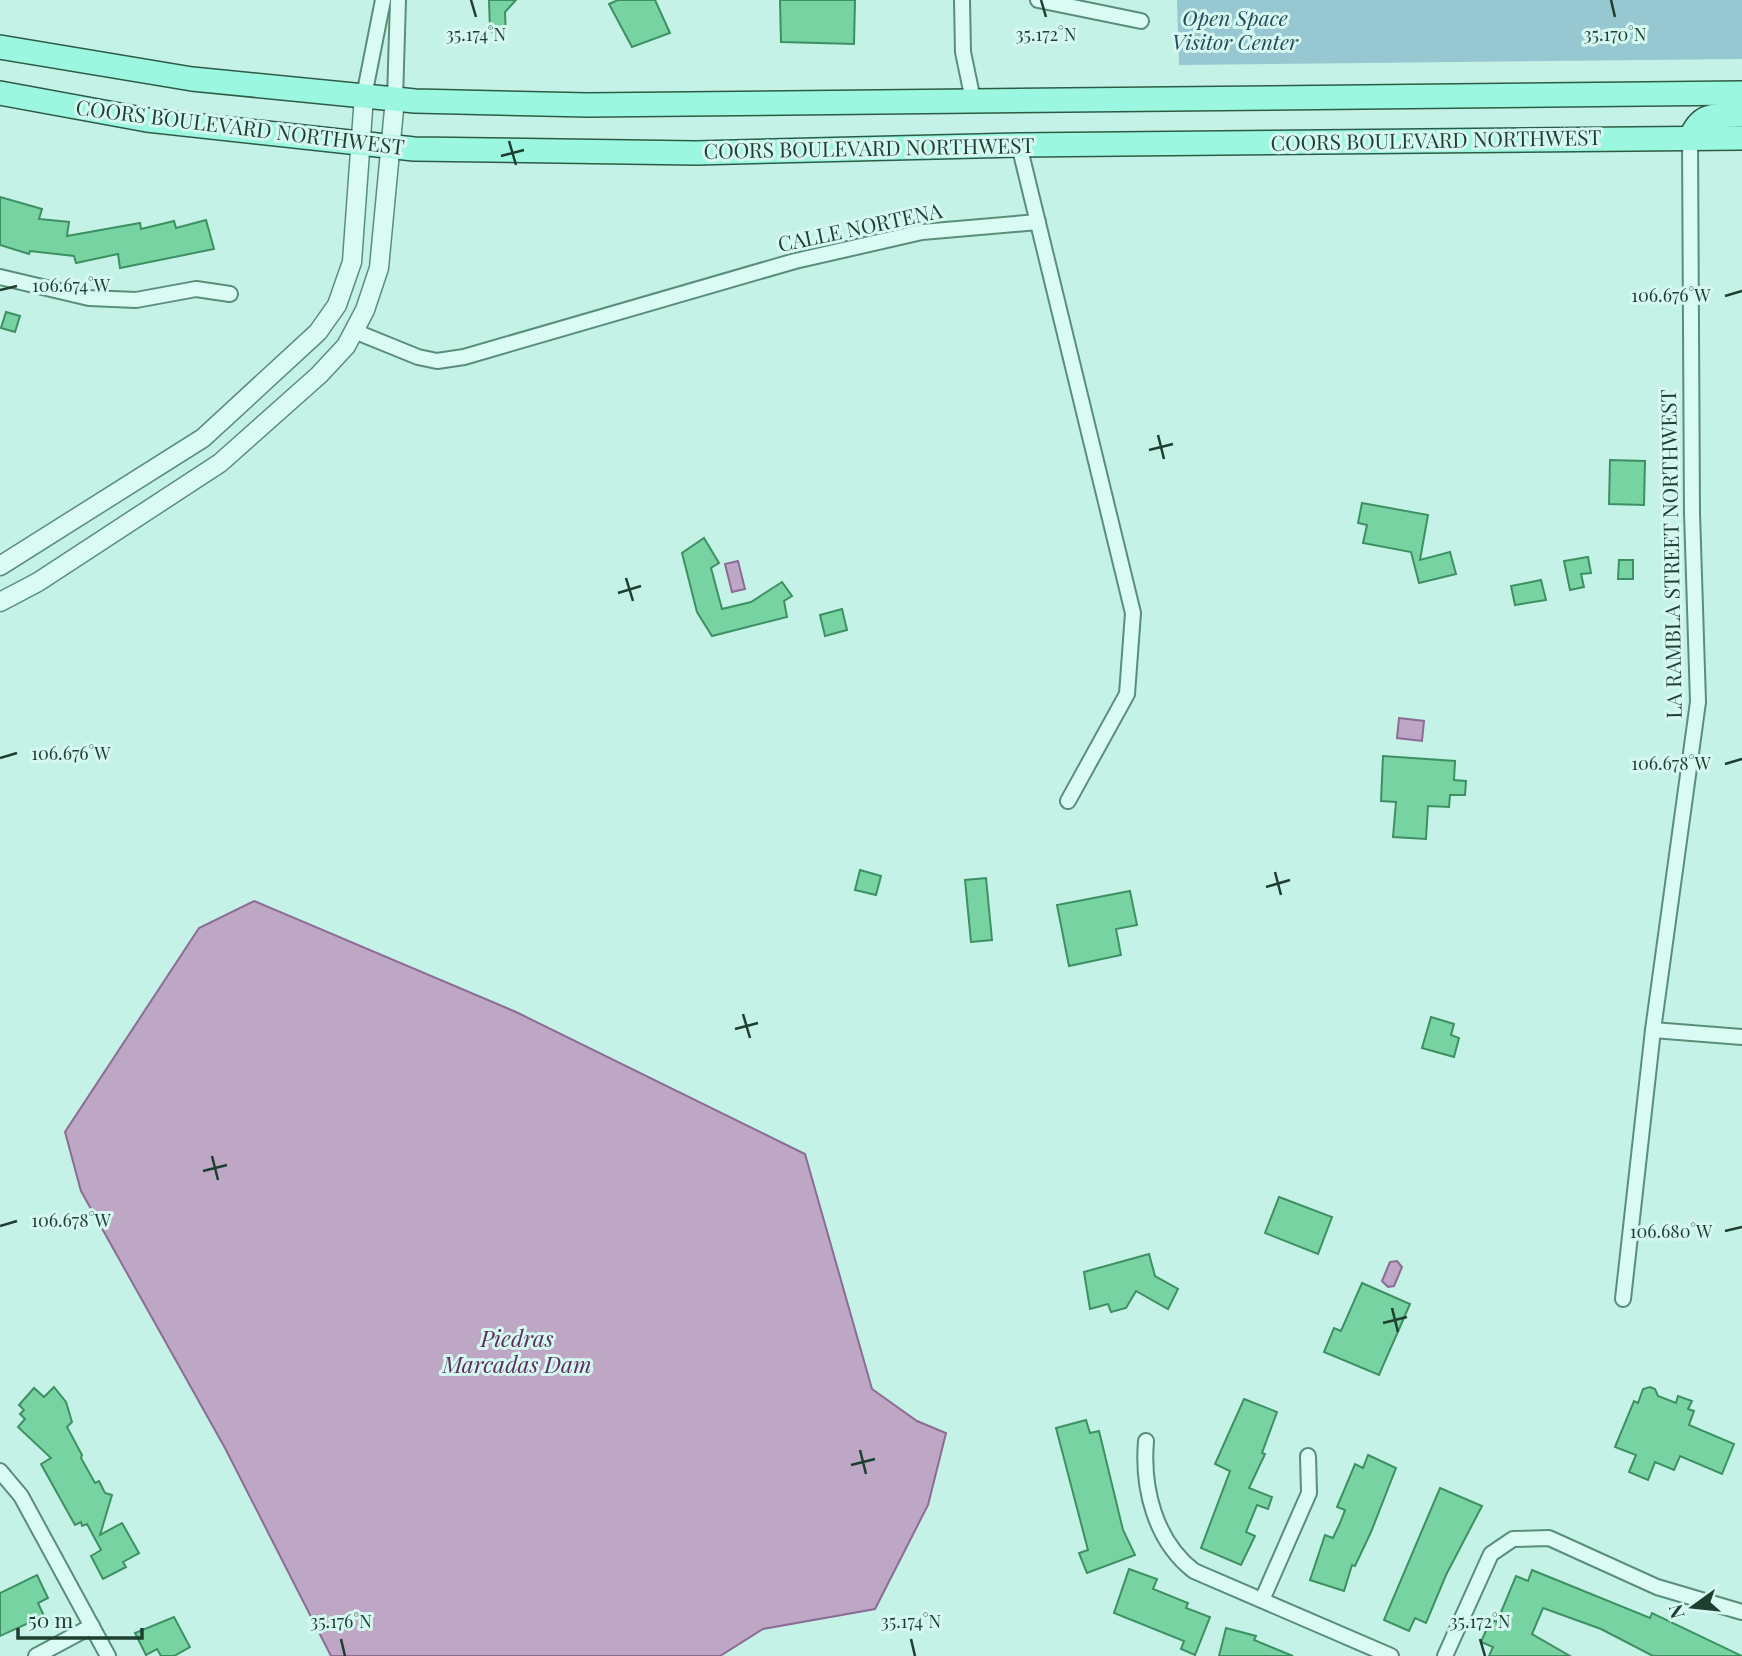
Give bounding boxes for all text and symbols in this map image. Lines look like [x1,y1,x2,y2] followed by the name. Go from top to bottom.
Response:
[1172,3,1299,55] park label: Open Space Visitor Center
[446,22,507,46] text: 35.174°N
[1015,22,1077,46] text: 35.172°N
[1583,22,1647,46] text: 35.170°N
[74,92,406,160] street label: COORS BOULEVARD NORTHWEST
[1270,122,1602,156] street label: COORS BOULEVARD NORTHWEST
[703,130,1035,164] street label: COORS BOULEVARD NORTHWEST
[775,195,945,257] street label: CALLE NORTENA
[32,273,111,297] text: 106.674°W
[1631,283,1711,307] text: 106.676°W
[1653,389,1687,719] street label: LA RAMBLA STREET NORTHWEST
[31,741,111,765] text: 106.676°W
[1631,751,1711,775] text: 106.678°W
[31,1208,111,1232] text: 106.678°W
[1630,1219,1713,1243] text: 106.680°W
[441,1322,592,1379] water label: Piedras Marcadas Dam
[1658,1572,1728,1642] north arrow
[18,1596,142,1640] scale bar
[1661,1601,1690,1622] text: N
[28,1605,74,1633] text: 50 m
[310,1609,372,1633] text: 35.176°N
[881,1609,942,1633] text: 35.174°N
[1449,1609,1511,1633] text: 35.172°N

